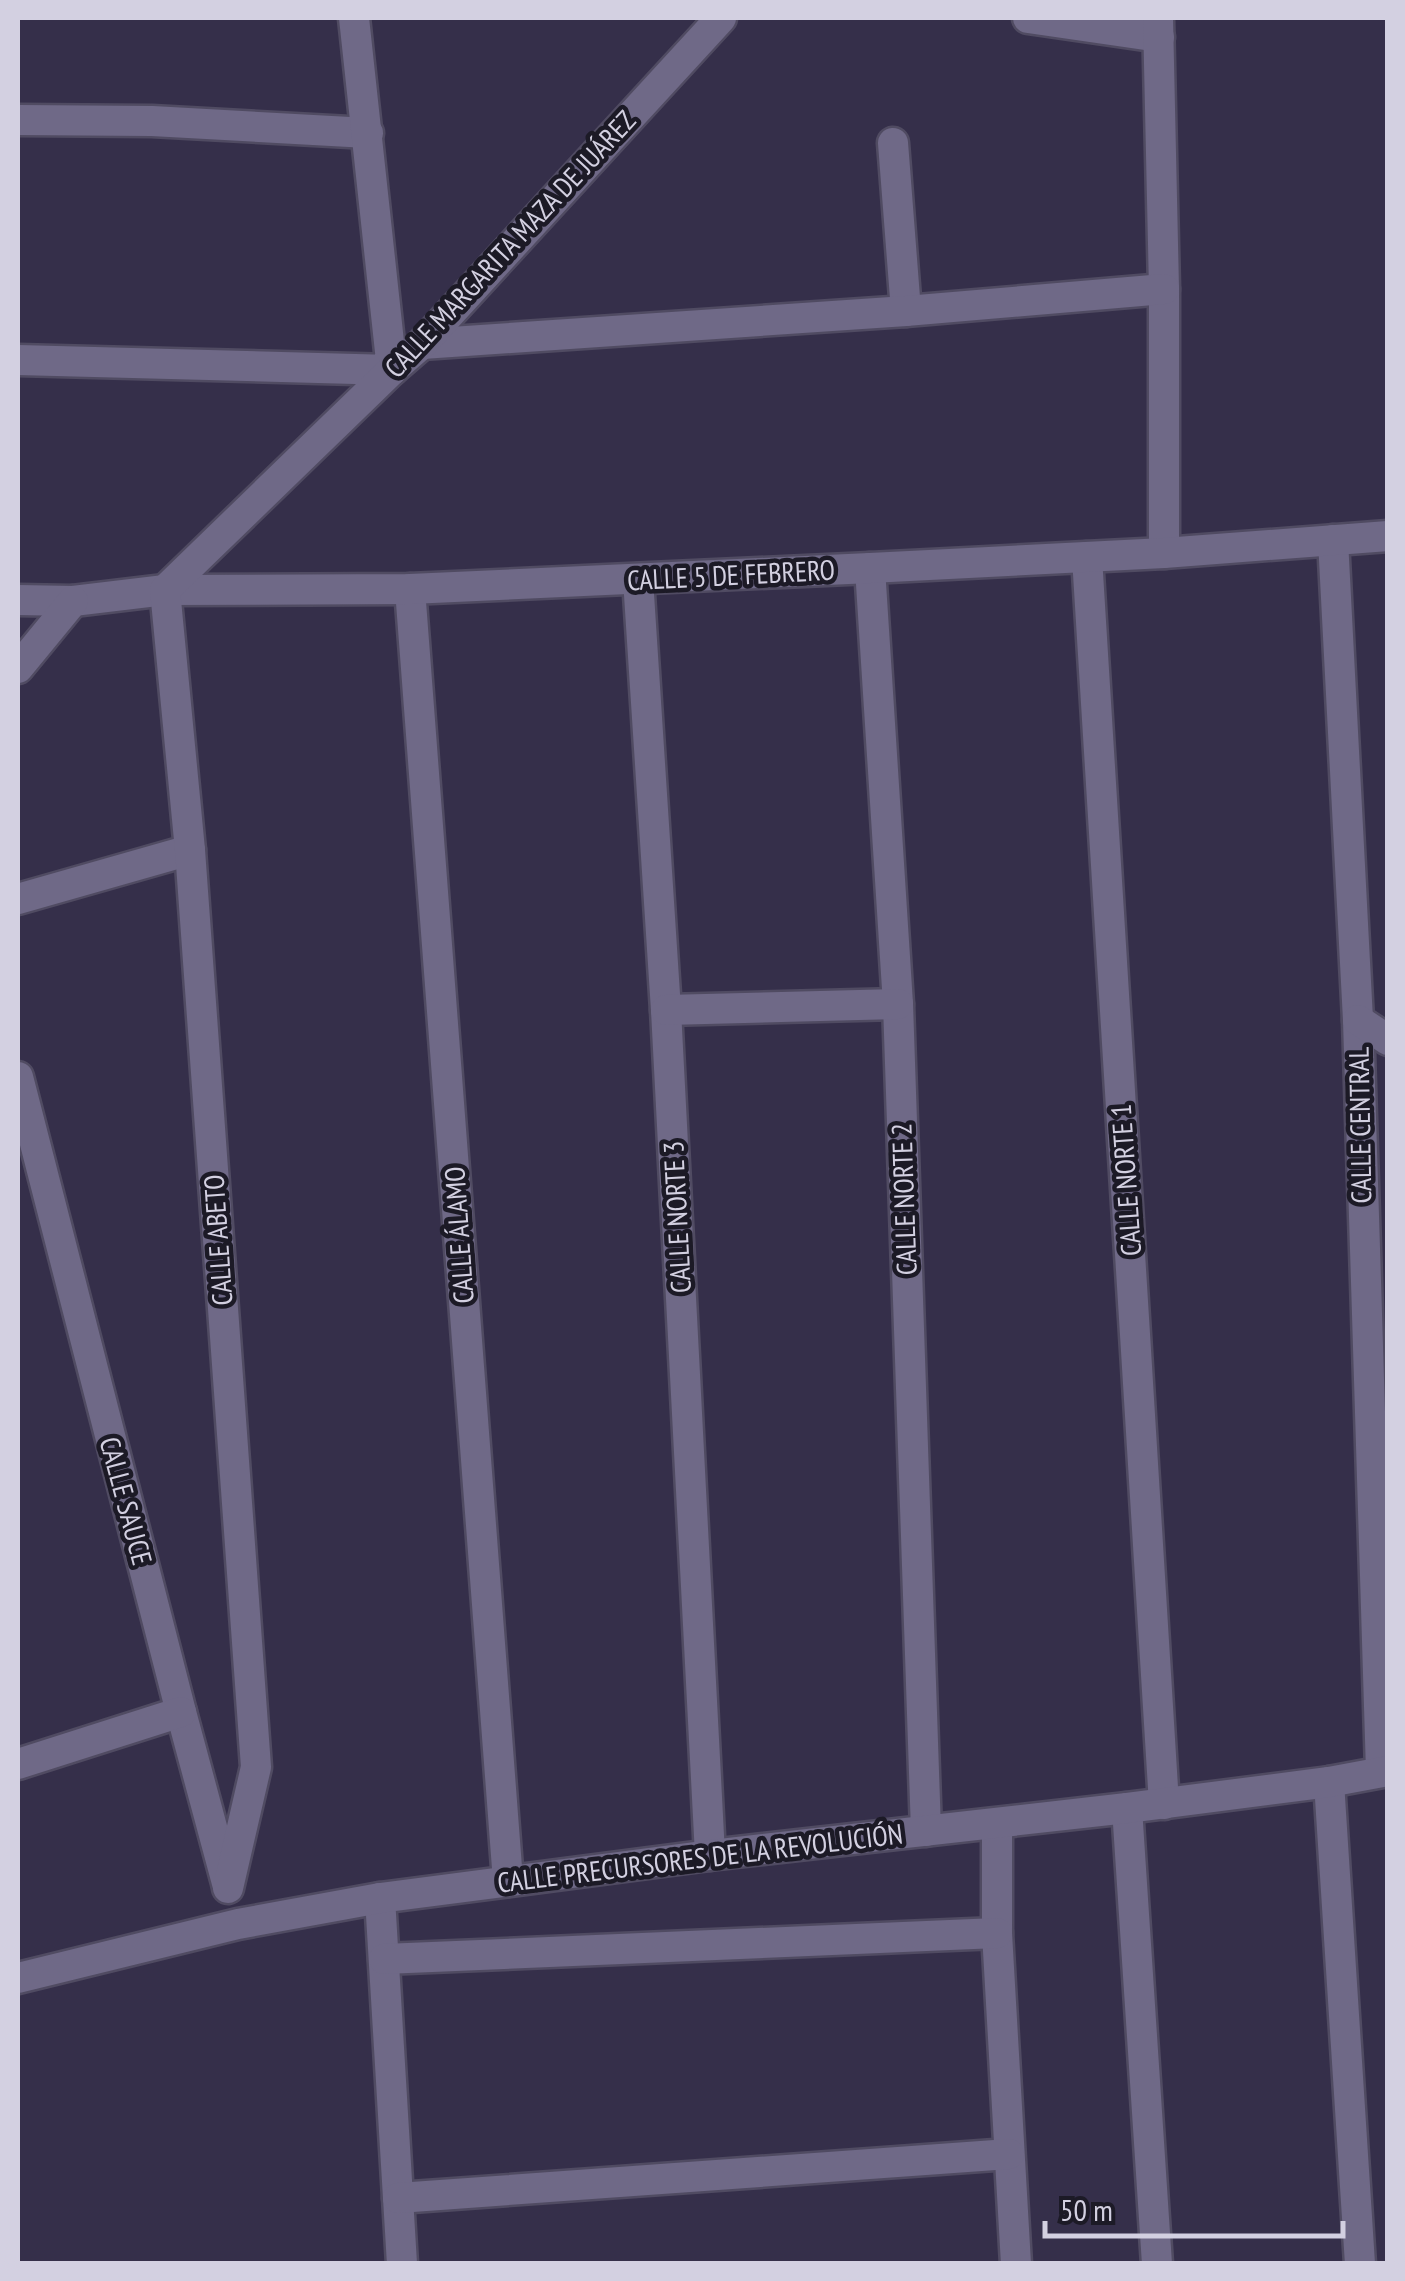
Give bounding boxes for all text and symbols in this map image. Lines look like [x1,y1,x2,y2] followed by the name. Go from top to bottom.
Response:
[376,102,643,385] street label: CALLE MARGARITA MAZA DE JUÁREZ
[626,551,836,598] street label: CALLE 5 DE FEBRERO
[1340,1046,1379,1204] street label: CALLE CENTRAL
[1102,1103,1149,1257] street label: CALLE NORTE 1
[882,1122,925,1276] street label: CALLE NORTE 2
[654,1140,699,1294] street label: CALLE NORTE 3
[435,1165,482,1305] street label: CALLE ÁLAMO
[194,1173,241,1307] street label: CALLE ABETO
[92,1433,161,1569] street label: CALLE SAUCE
[495,1814,905,1901] street label: CALLE PRECURSORES DE LA REVOLUCIÓN
[1045,2176,1342,2238] scale bar
[1060,2190,1113,2229] text: 50 m

